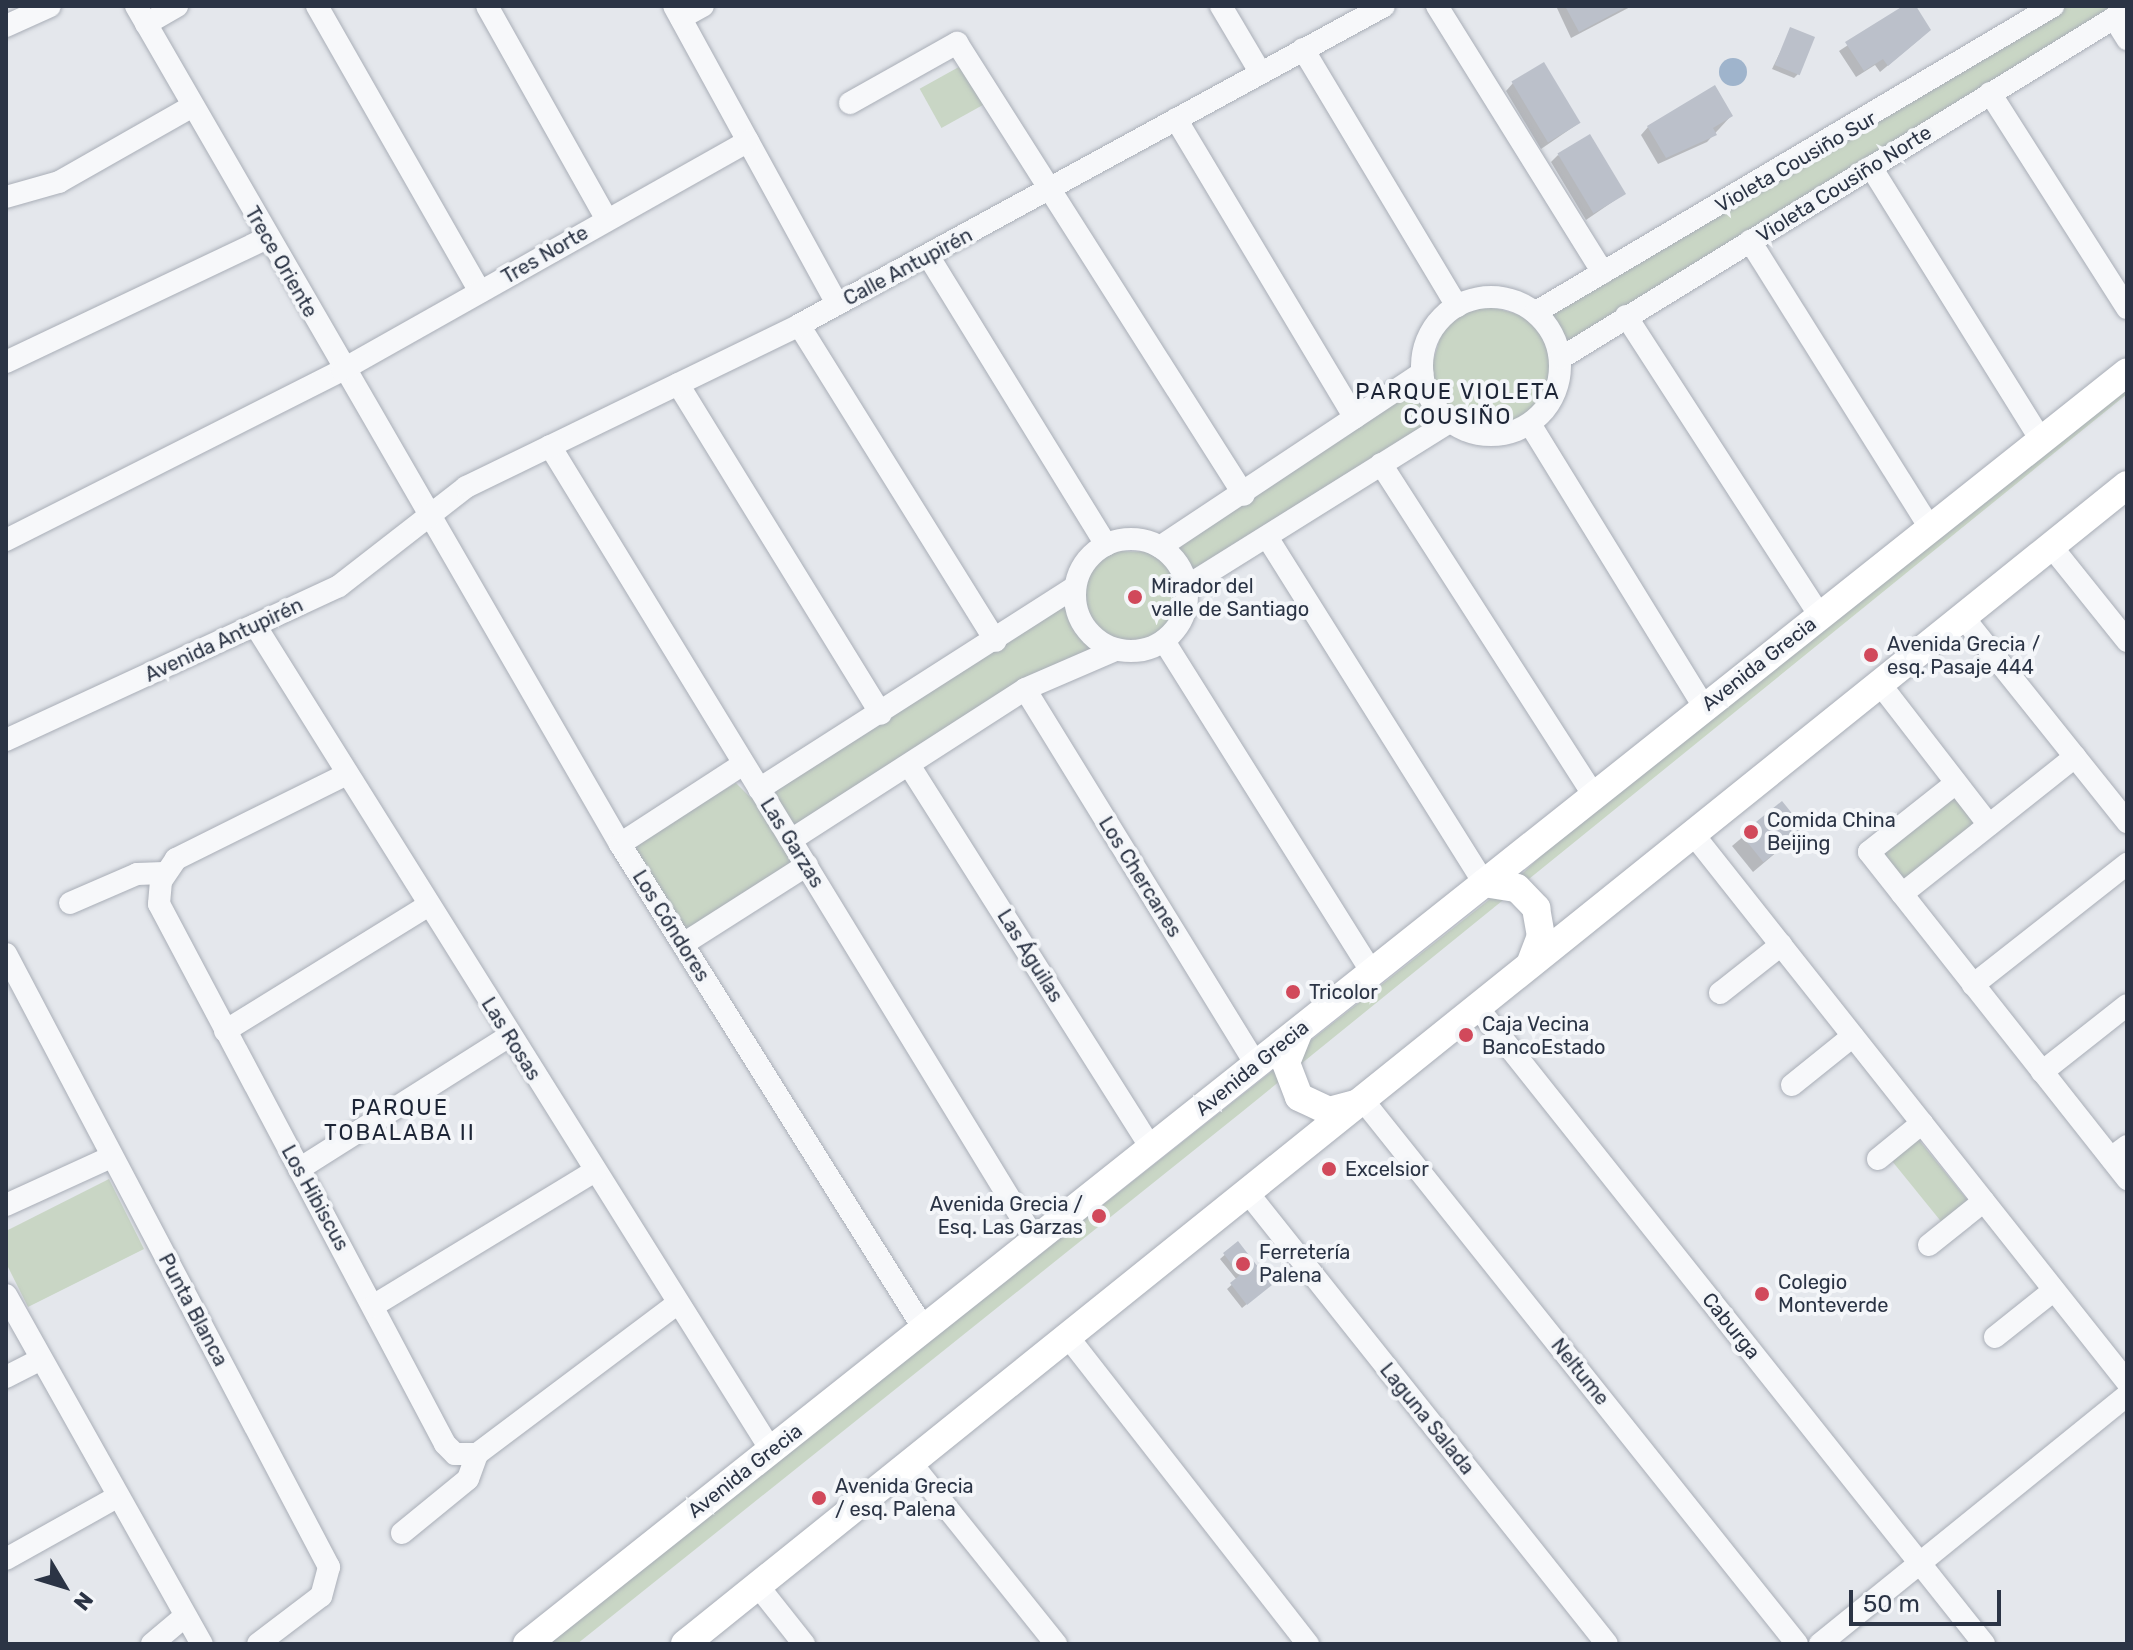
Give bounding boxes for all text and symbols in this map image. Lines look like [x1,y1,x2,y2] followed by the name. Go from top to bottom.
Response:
[1711,106,1881,218] street label: Violeta Cousiño Sur
[1752,120,1936,248] street label: Violeta Cousiño Norte
[240,202,322,322] street label: Trece Oriente
[498,221,592,289] street label: Tres Norte
[839,223,977,311] street label: Calle Antupirén
[1355,378,1561,430] district label: PARQUE VIOLETA COUSIÑO
[1151,574,1309,621] place label: Mirador del valle de Santiago
[1126,588,1144,606] marker: Mirador del valle de Santiago
[141,593,307,687] street label: Avenida Antupirén
[1697,612,1821,716] street label: Avenida Grecia
[1887,632,2040,679] place label: Avenida Grecia / esq. Pasaje 444
[1862,646,1880,664] marker: Avenida Grecia / esq. Pasaje 444
[755,794,829,892] street label: Las Garzas
[1767,808,1896,855] place label: Comida China Beijing
[1093,812,1187,942] street label: Los Chercanes
[1742,823,1760,841] marker: Comida China Beijing
[627,866,715,986] street label: Los Cóndores
[992,905,1068,1007] street label: Las Águilas
[1309,980,1378,1004] place label: Tricolor
[1284,983,1302,1001] marker: Tricolor
[476,993,546,1085] street label: Las Rosas
[1482,1012,1606,1059] place label: Caja Vecina BancoEstado
[1191,1015,1313,1121] street label: Avenida Grecia
[1457,1026,1475,1044] marker: Caja Vecina BancoEstado
[324,1094,476,1146] district label: PARQUE TOBALABA II
[276,1141,354,1255] street label: Los Hibiscus
[1345,1157,1429,1181] place label: Excelsior
[1320,1160,1338,1178] marker: Excelsior
[930,1192,1083,1239] place label: Avenida Grecia / Esq. Las Garzas
[1090,1207,1108,1225] marker: Avenida Grecia / Esq. Las Garzas
[1259,1240,1350,1287] place label: Ferretería Palena
[153,1250,233,1370] street label: Punta Blanca
[1234,1255,1252,1273] marker: Ferretería Palena
[1778,1270,1888,1317] place label: Colegio Monteverde
[1753,1285,1771,1303] marker: Colegio Monteverde
[1697,1288,1765,1364] street label: Caburga
[1546,1334,1614,1410] street label: Neltume
[1375,1358,1479,1480] street label: Laguna Salada
[683,1419,807,1523] street label: Avenida Grecia
[835,1474,974,1521] place label: Avenida Grecia / esq. Palena
[810,1489,828,1507] marker: Avenida Grecia / esq. Palena
[24,1546,104,1626] north arrow
[1853,1574,2005,1624] scale bar
[68,1587,99,1616] text: N
[1863,1590,1920,1618] text: 50 m

